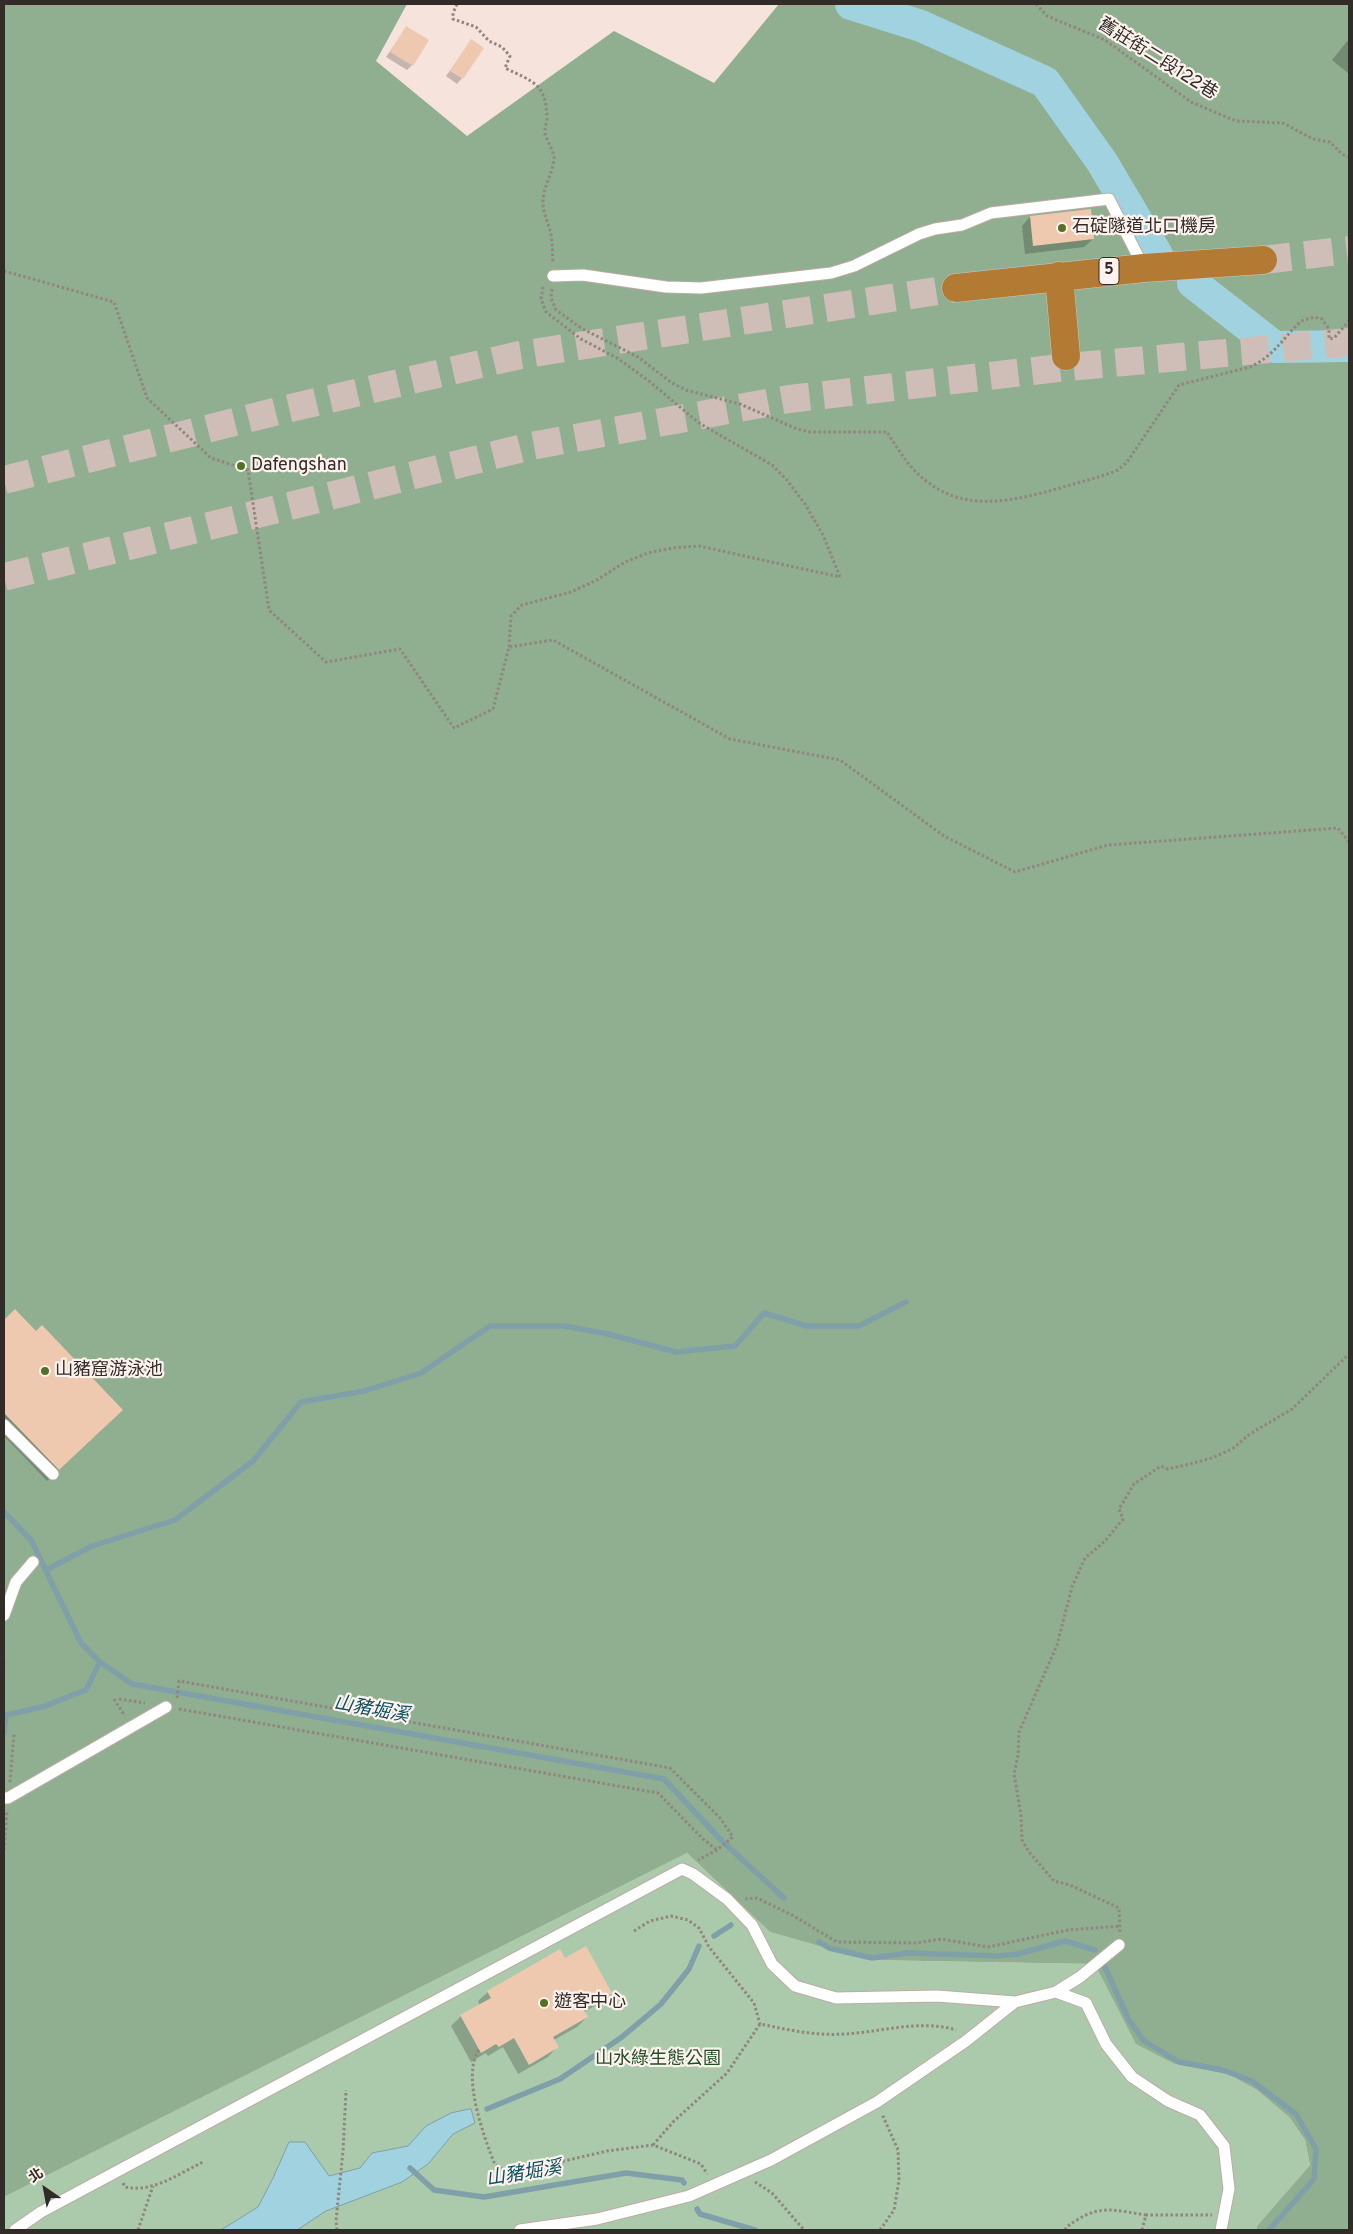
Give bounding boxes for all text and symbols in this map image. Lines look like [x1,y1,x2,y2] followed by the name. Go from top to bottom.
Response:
[1093,15,1221,105] street label: 舊莊街二段122巷
[1072,217,1216,239] place label: 石碇隧道北口機房
[1056,222,1068,234] marker: 石碇隧道北口機房
[1099,258,1119,284] road number: 5
[251,455,347,477] place label: Dafengshan
[235,460,247,472] marker: Dafengshan
[55,1360,163,1382] place label: 山豬窟游泳池
[39,1365,51,1377] marker: 山豬窟游泳池
[332,1693,410,1729] water label: 山豬堀溪
[554,1992,626,2014] place label: 遊客中心
[538,1997,550,2009] marker: 遊客中心
[595,2049,721,2071] park label: 山水綠生態公園
[485,2158,563,2192] water label: 山豬堀溪
[20,2164,70,2214] north arrow
[26,2165,47,2187] text: 北

